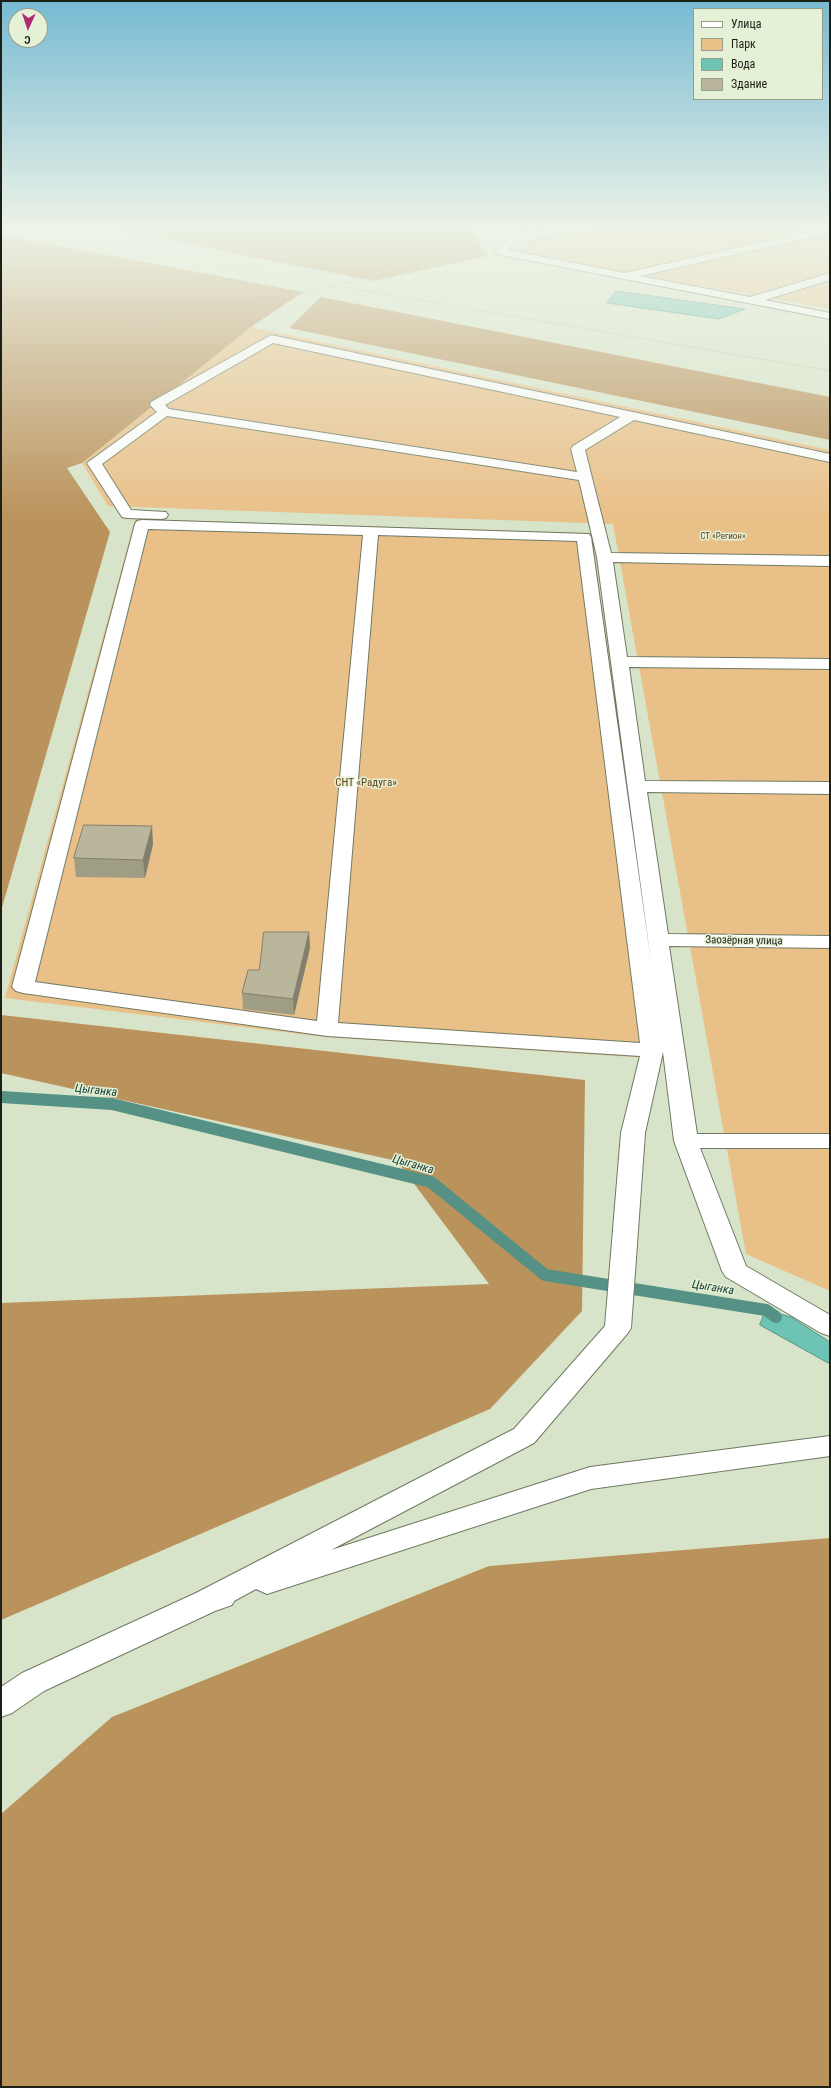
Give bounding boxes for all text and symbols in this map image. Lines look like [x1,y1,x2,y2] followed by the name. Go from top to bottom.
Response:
[8,8,48,48] north arrow
[693,8,823,100] legend
[731,17,761,31] text: Улица
[24,33,31,46] text: С
[731,37,756,51] text: Парк
[731,57,755,71] text: Вода
[731,77,767,91] text: Здание
[700,532,746,542] park label: СТ «Регион»
[335,776,397,790] park label: СНТ «Радуга»
[705,934,783,948] street label: Заозёрная улица
[74,1082,118,1100] water label: Цыганка
[391,1152,435,1178] water label: Цыганка
[691,1278,735,1298] water label: Цыганка

